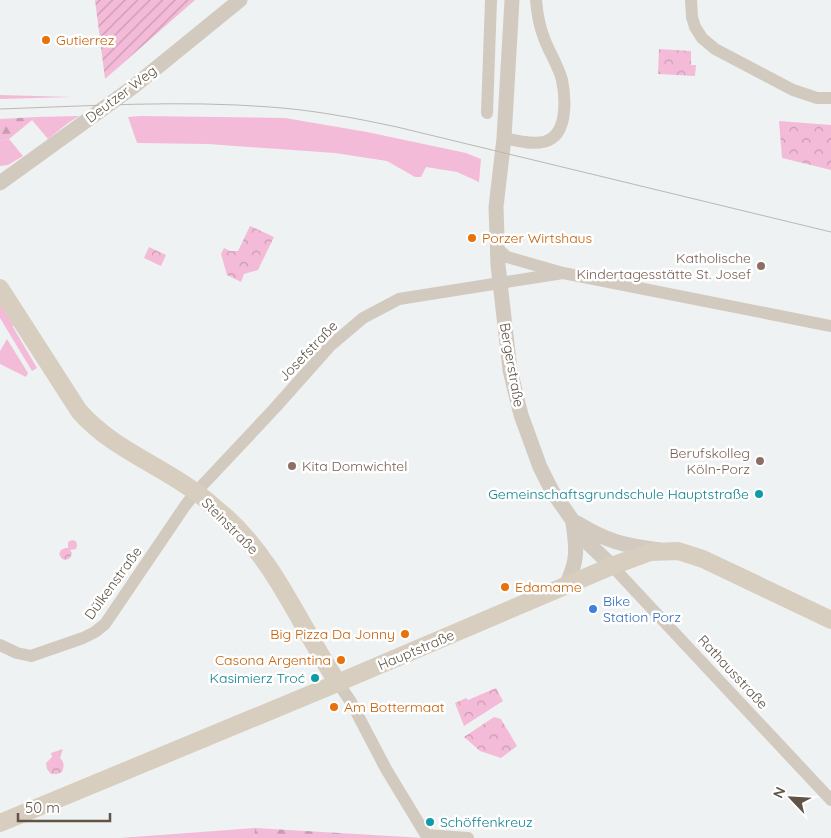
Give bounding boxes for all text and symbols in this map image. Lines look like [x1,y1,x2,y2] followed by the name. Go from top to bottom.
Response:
[56,31,115,49] place label: Gutierrez
[40,34,52,46] marker: Gutierrez
[82,61,160,127] street label: Deutzer Weg
[482,229,592,247] place label: Porzer Wirtshaus
[466,232,478,244] marker: Porzer Wirtshaus
[577,249,751,283] place label: Katholische Kindertagesstätte St. Josef
[755,260,767,272] marker: Katholische Kindertagesstätte St. Josef
[275,317,341,385] street label: Josefstraße
[496,321,528,409] street label: Bergerstraße
[670,444,750,478] place label: Berufskolleg Köln-Porz
[754,455,766,467] marker: Berufskolleg Köln-Porz
[302,457,407,475] place label: Kita Domwichtel
[286,460,298,472] marker: Kita Domwichtel
[488,485,749,503] place label: Gemeinschaftsgrundschule Hauptstraße
[753,488,765,500] marker: Gemeinschaftsgrundschule Hauptstraße
[198,494,262,558] street label: Steinstraße
[80,543,146,623] street label: Dülkenstraße
[515,578,582,596] place label: Edamame
[499,581,511,593] marker: Edamame
[603,592,681,626] place label: Bike Station Porz
[587,603,599,615] marker: Bike Station Porz
[270,625,395,643] place label: Big Pizza Da Jonny
[375,626,457,674] street label: Hauptstraße
[399,628,411,640] marker: Big Pizza Da Jonny
[694,631,772,713] street label: Rathausstraße
[215,651,331,669] place label: Casona Argentina
[335,654,347,666] marker: Casona Argentina
[210,669,305,687] place label: Kasimierz Troć
[309,672,321,684] marker: Kasimierz Troć
[344,698,445,716] place label: Am Bottermaat
[328,701,340,713] marker: Am Bottermaat
[766,773,816,823] north arrow
[769,784,790,801] text: N
[18,790,110,822] scale bar
[25,798,60,817] text: 50 m
[440,813,533,831] place label: Schöffenkreuz
[424,816,436,828] marker: Schöffenkreuz

